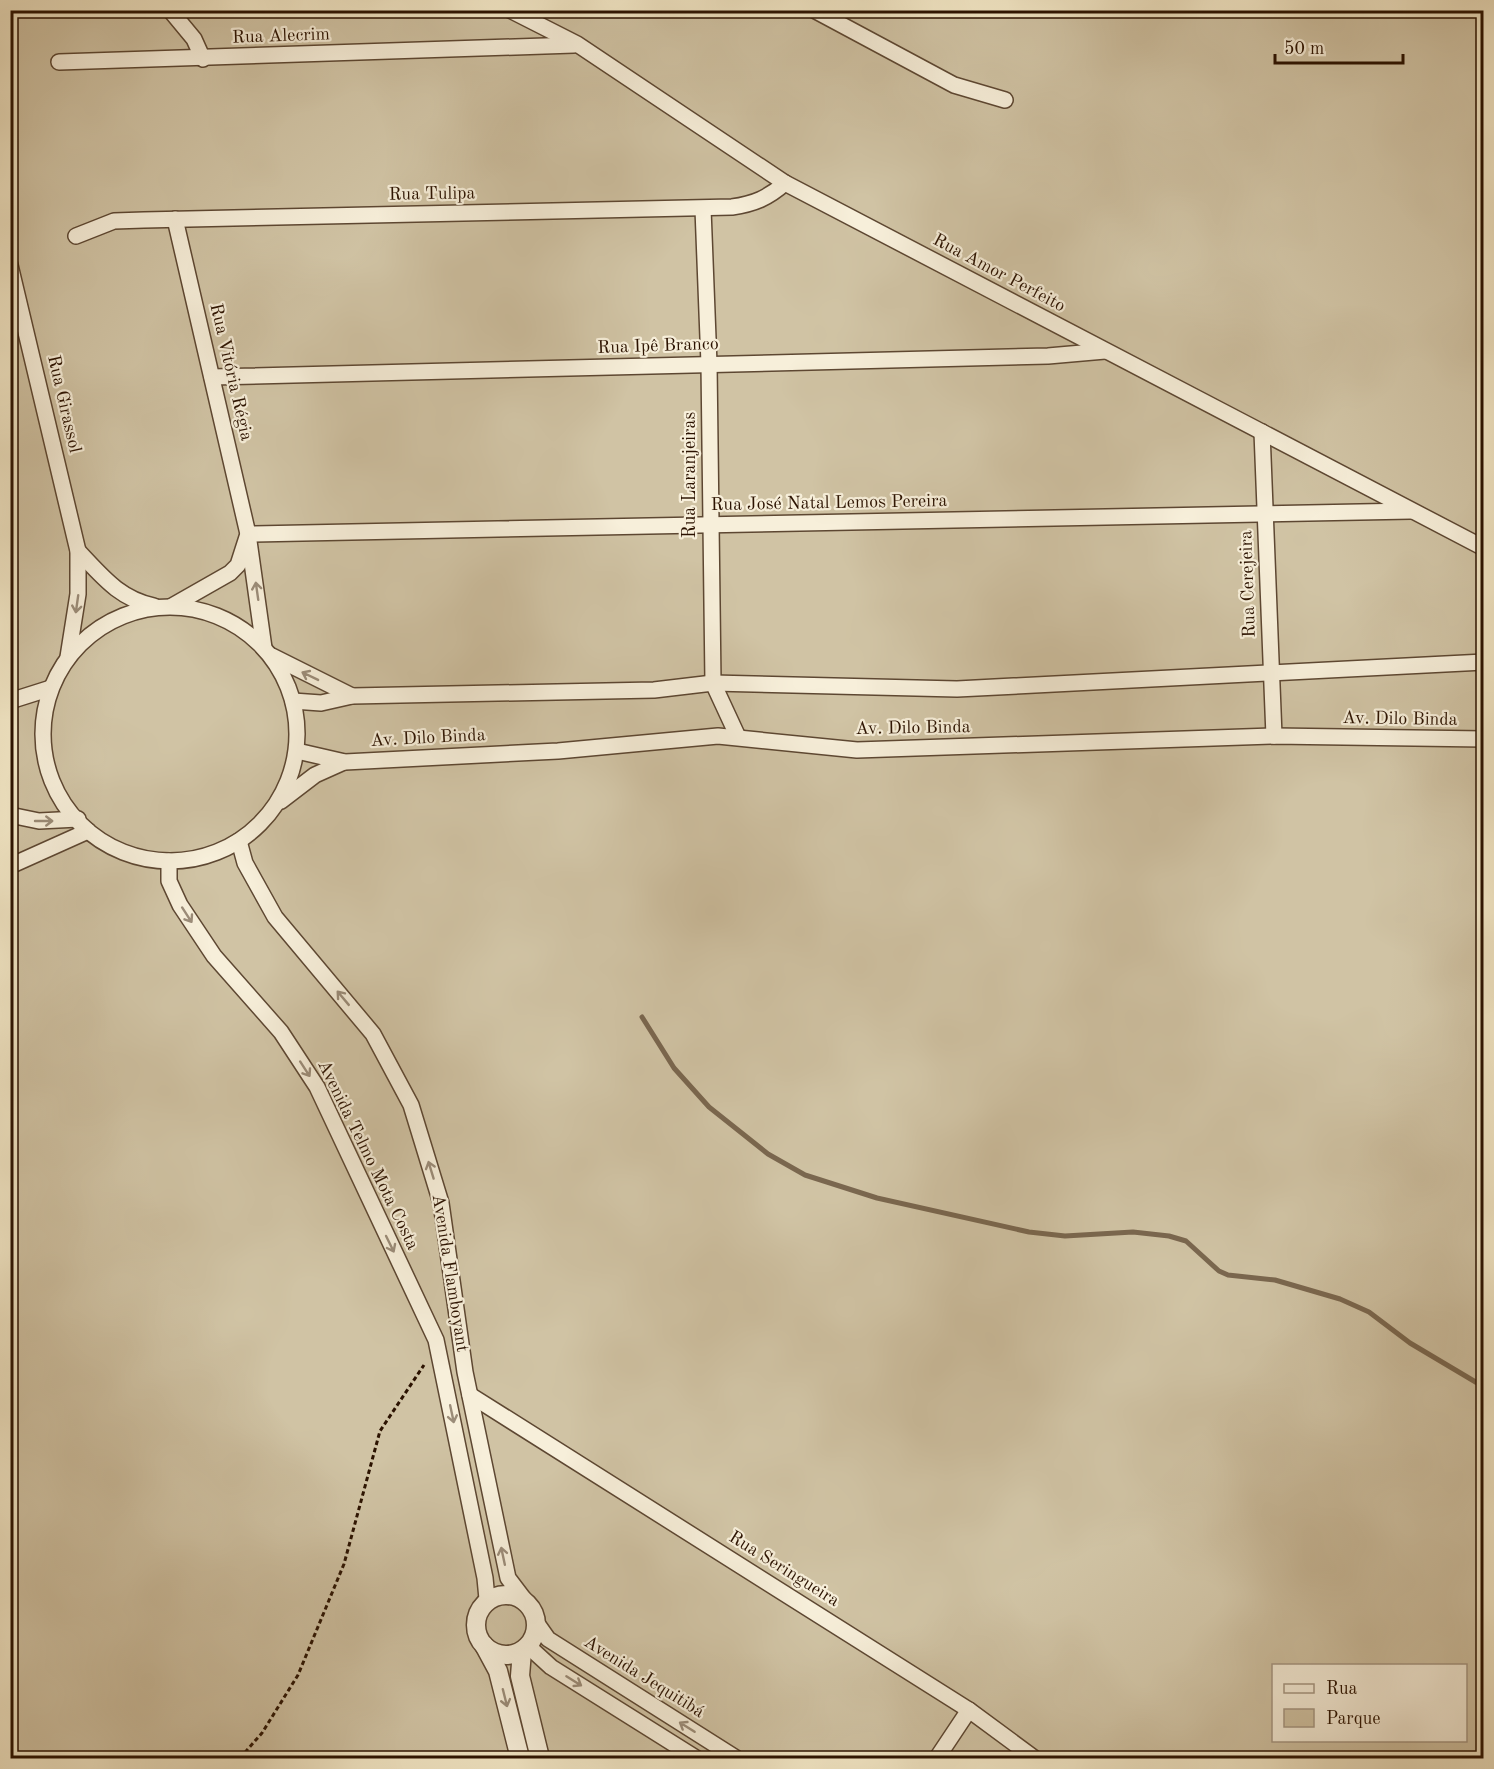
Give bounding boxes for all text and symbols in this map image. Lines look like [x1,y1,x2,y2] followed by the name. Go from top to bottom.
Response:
[232,25,330,47] street label: Rua Alecrim
[1275,27,1402,65] scale bar
[1284,40,1324,58] text: 50 m
[388,184,476,204] street label: Rua Tulipa
[930,231,1068,316] street label: Rua Amor Perfeito
[206,302,256,443] street label: Rua Vitória Régia
[597,335,719,357] street label: Rua Ipê Branco
[44,353,84,455] street label: Rua Girassol
[681,412,699,538] street label: Rua Laranjeiras
[710,492,948,514] street label: Rua José Natal Lemos Pereira
[1237,530,1259,638] street label: Rua Cerejeira
[251,582,262,601] one-way arrow
[71,594,82,614] one-way arrow
[302,670,320,681] one-way arrow
[1342,709,1458,729] street label: Av. Dilo Binda
[855,718,971,738] street label: Av. Dilo Binda
[370,726,486,750] street label: Av. Dilo Binda
[33,815,53,827] one-way arrow
[181,906,193,923] one-way arrow
[337,990,350,1006] one-way arrow
[314,1057,422,1253] street label: Avenida Telmo Mota Costa
[300,1060,312,1077] one-way arrow
[425,1161,436,1180] one-way arrow
[429,1193,471,1353] street label: Avenida Flamboyant
[385,1235,397,1253] one-way arrow
[446,1404,458,1423] one-way arrow
[726,1528,843,1610] street label: Rua Seringueira
[497,1547,508,1567] one-way arrow
[581,1633,707,1721] street label: Avenida Jequitibá
[1272,1664,1467,1742] legend
[565,1676,582,1688] one-way arrow
[1326,1680,1357,1698] text: Rua
[499,1688,511,1707] one-way arrow
[1326,1710,1381,1728] text: Parque
[679,1721,696,1733] one-way arrow

